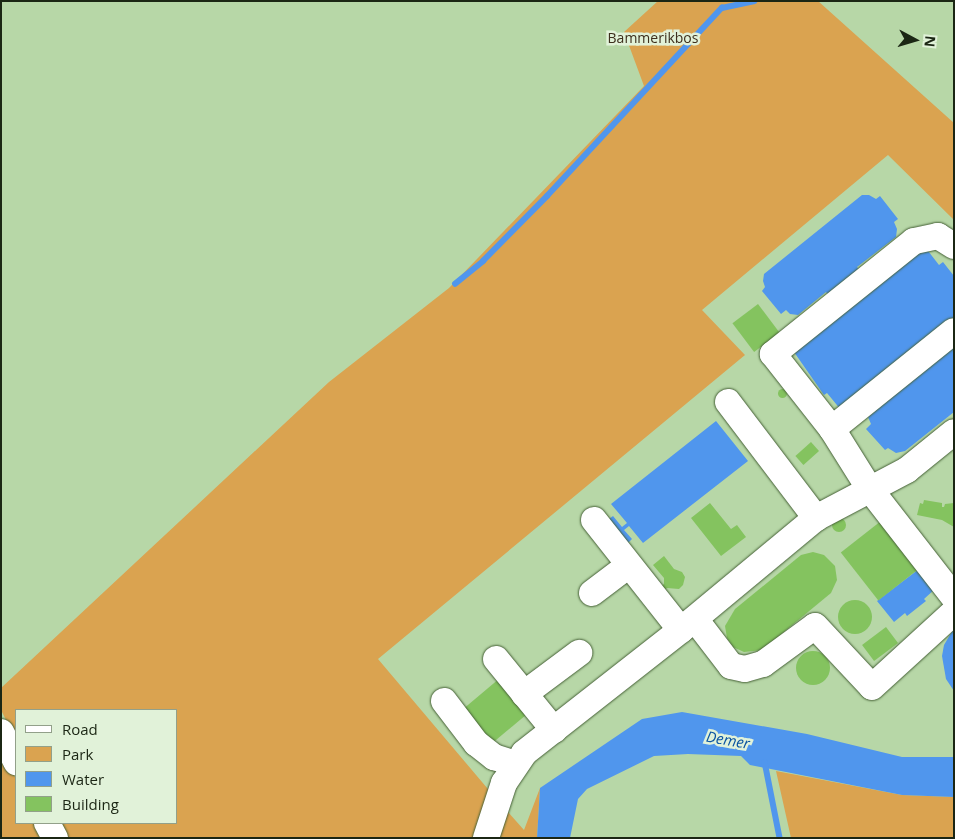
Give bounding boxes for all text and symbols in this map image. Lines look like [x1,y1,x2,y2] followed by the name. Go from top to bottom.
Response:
[890,15,940,65] north arrow
[608,30,698,46] park label: Bammerikbos
[920,35,940,48] text: N
[15,709,178,824] legend
[62,719,98,739] text: Road
[705,727,751,753] water label: Demer
[62,744,93,764] text: Park
[62,769,104,789] text: Water
[62,794,119,814] text: Building

